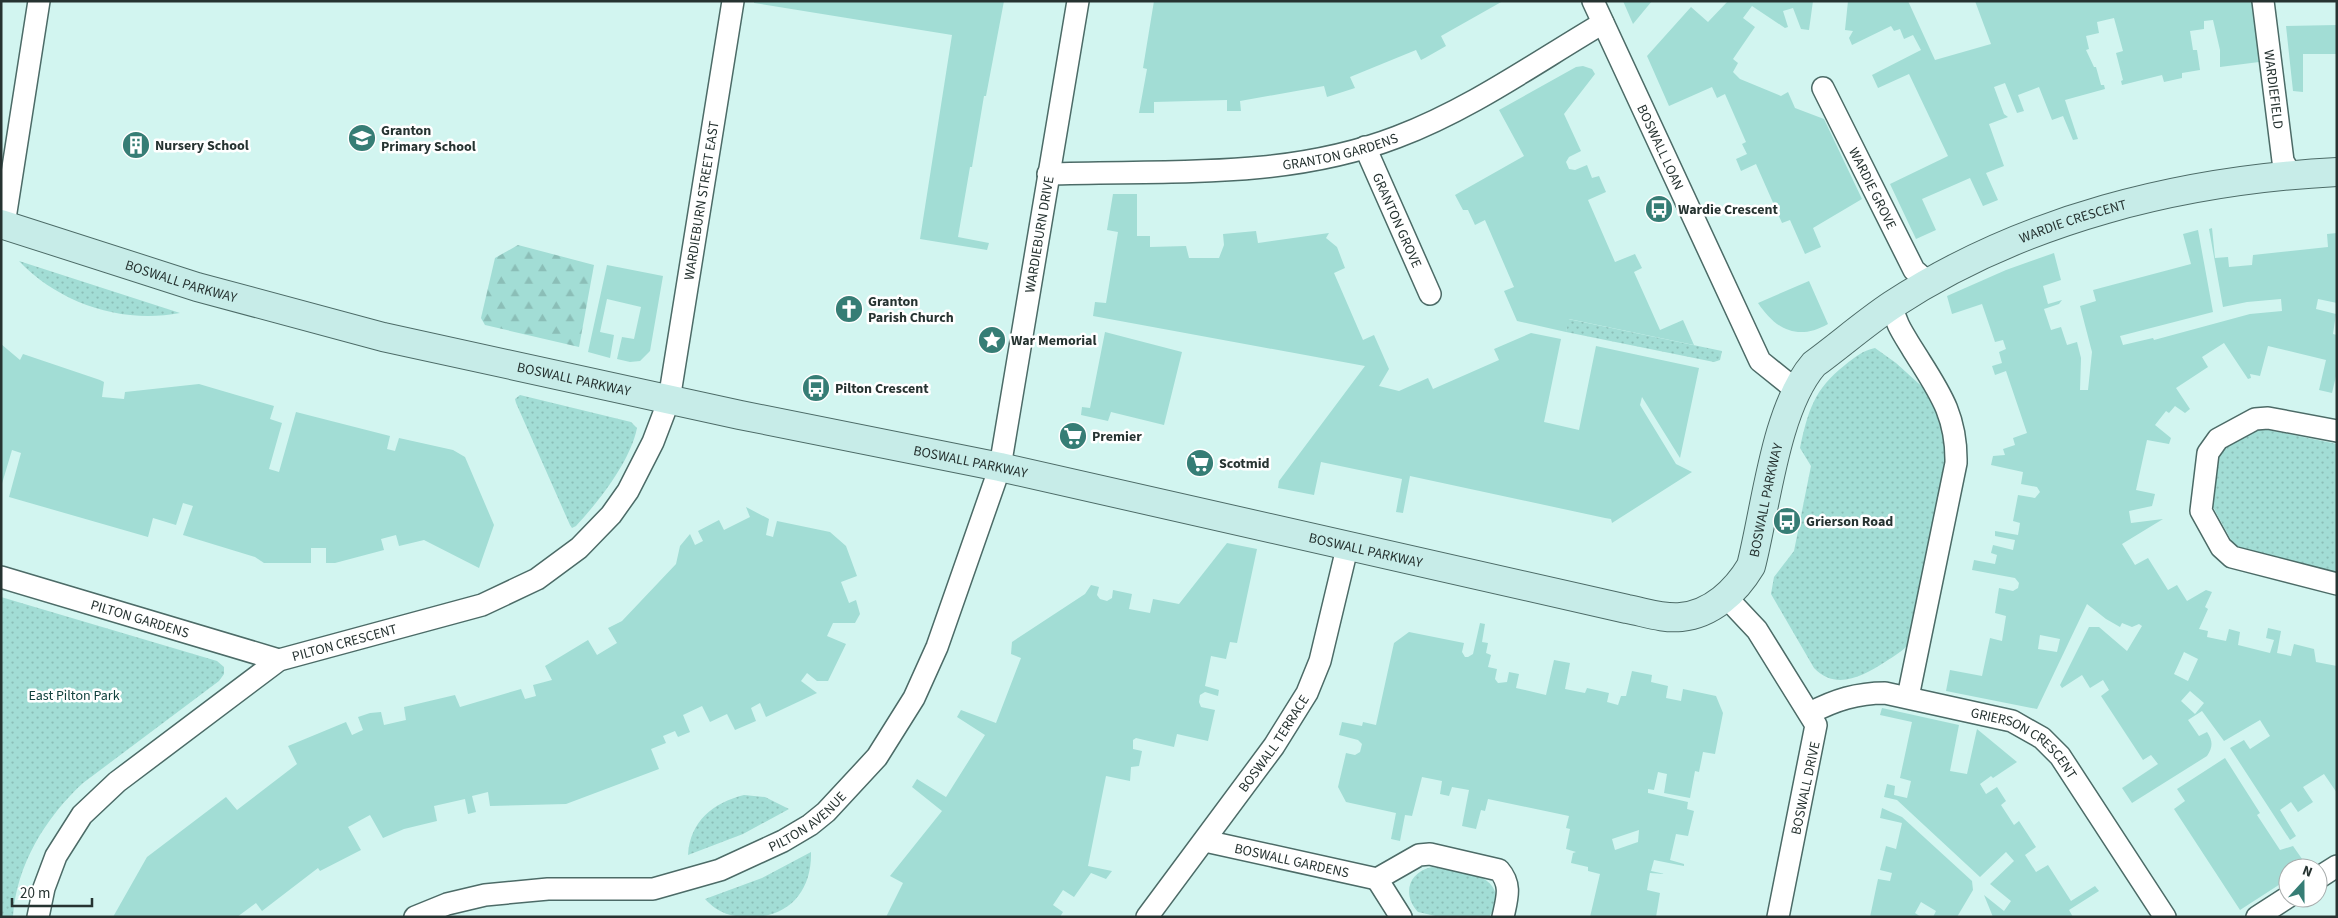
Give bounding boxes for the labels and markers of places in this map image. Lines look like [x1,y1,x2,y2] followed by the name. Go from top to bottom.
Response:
[381,121,476,157] place label: Granton Primary School
[347,123,377,153] school or university icon: Granton Primary School
[121,130,151,160] building icon: Nursery School
[155,136,249,156] place label: Nursery School
[1644,194,1674,224] bus stop icon: Wardie Crescent
[1678,200,1778,220] place label: Wardie Crescent
[868,292,954,328] place label: Granton Parish Church
[834,294,864,324] church icon: Granton Parish Church
[977,325,1007,355] place icon: War Memorial
[1011,331,1096,351] place label: War Memorial
[801,373,831,403] bus stop icon: Pilton Crescent
[835,379,929,399] place label: Pilton Crescent
[1058,421,1088,451] supermarket icon: Premier
[1092,427,1142,447] place label: Premier
[1185,448,1215,478] supermarket icon: Scotmid
[1219,454,1270,474] place label: Scotmid
[1772,506,1802,536] bus stop icon: Grierson Road
[1806,512,1893,532] place label: Grierson Road

